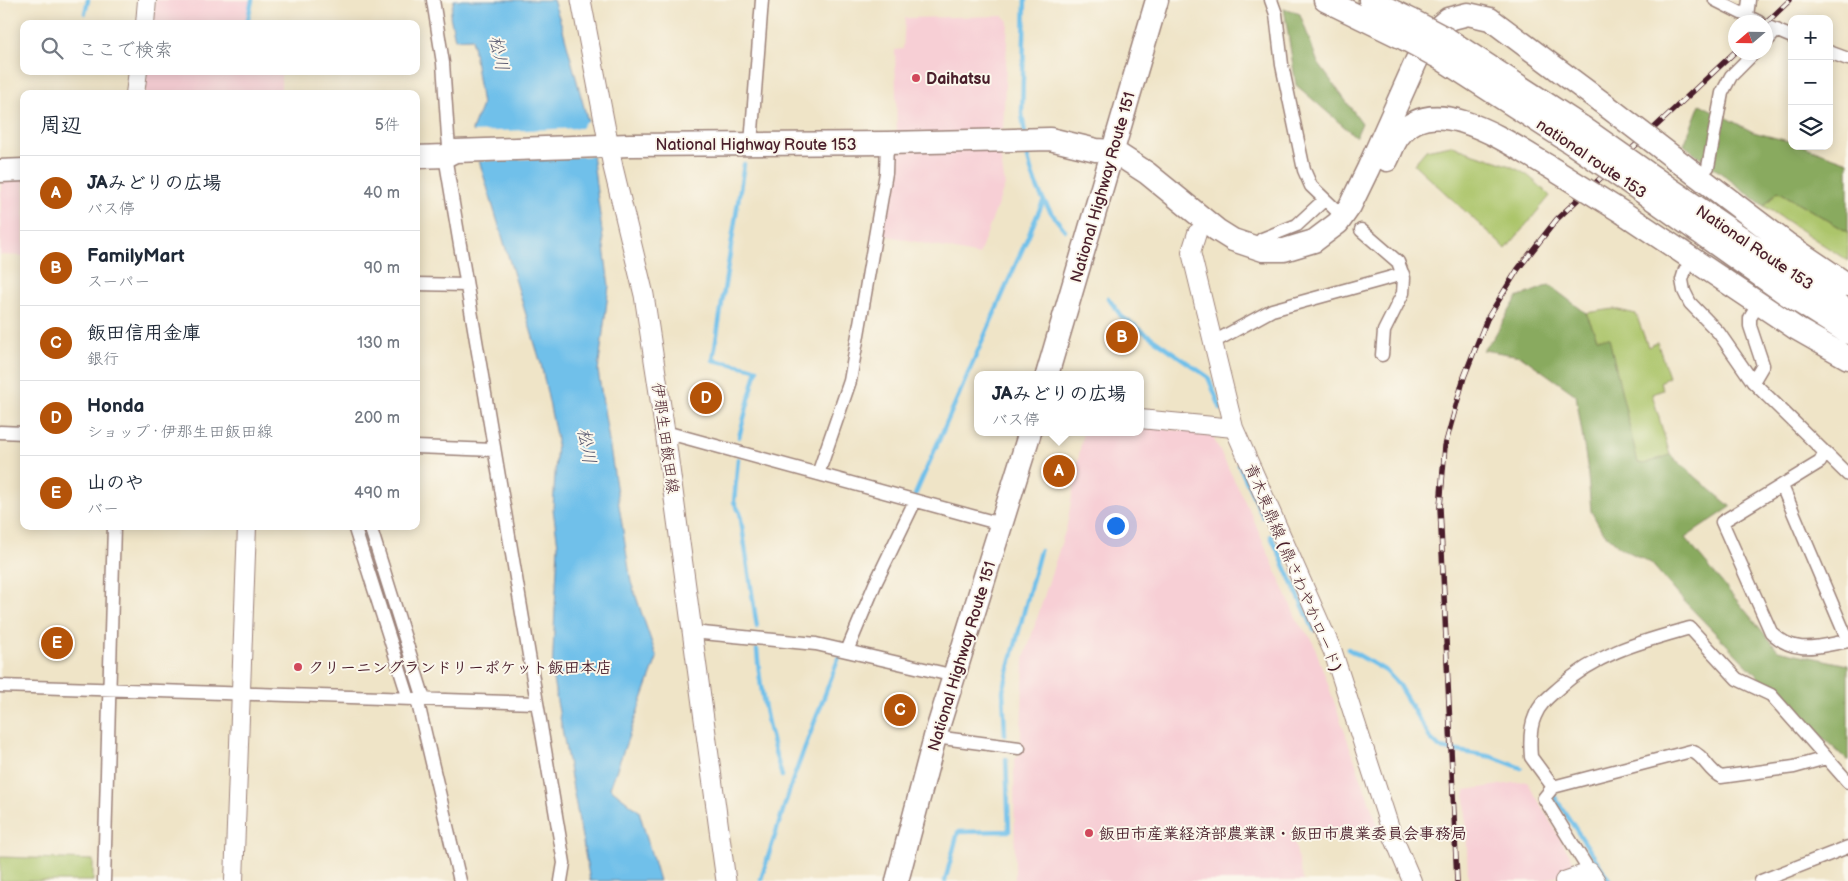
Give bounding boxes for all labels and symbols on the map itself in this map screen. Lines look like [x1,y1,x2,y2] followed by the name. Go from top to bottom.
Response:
[1728,15,1773,60] north arrow
[484,33,513,73] water label: 松川
[926,70,990,89] place label: Daihatsu
[910,72,922,84] marker: Daihatsu
[1067,90,1140,285] street label: National Highway Route 151
[1533,115,1650,203] street label: national route 153
[655,136,857,155] street label: National Highway Route 153
[1692,202,1817,295] street label: National Route 153
[1106,318,1138,356] pin: B
[690,379,722,417] pin: D
[647,381,682,495] street label: 伊那生田飯田線
[573,427,600,466] water label: 松川
[1043,452,1075,490] pin: A
[1240,461,1345,674] street label: 青木東鼎線 (鼎さわやかロード)
[1103,513,1129,539] your location
[924,559,1000,754] street label: National Highway Route 151
[41,624,73,662] pin: E
[308,659,612,678] place label: クリーニングランドリーポケット飯田本店
[292,661,304,673] marker: クリーニングランドリーポケット飯田本店
[884,691,916,729] pin: C
[1099,825,1467,844] place label: 飯田市産業経済部農業課・飯田市農業委員会事務局
[1083,827,1095,839] marker: 飯田市産業経済部農業課・飯田市農業委員会事務局

